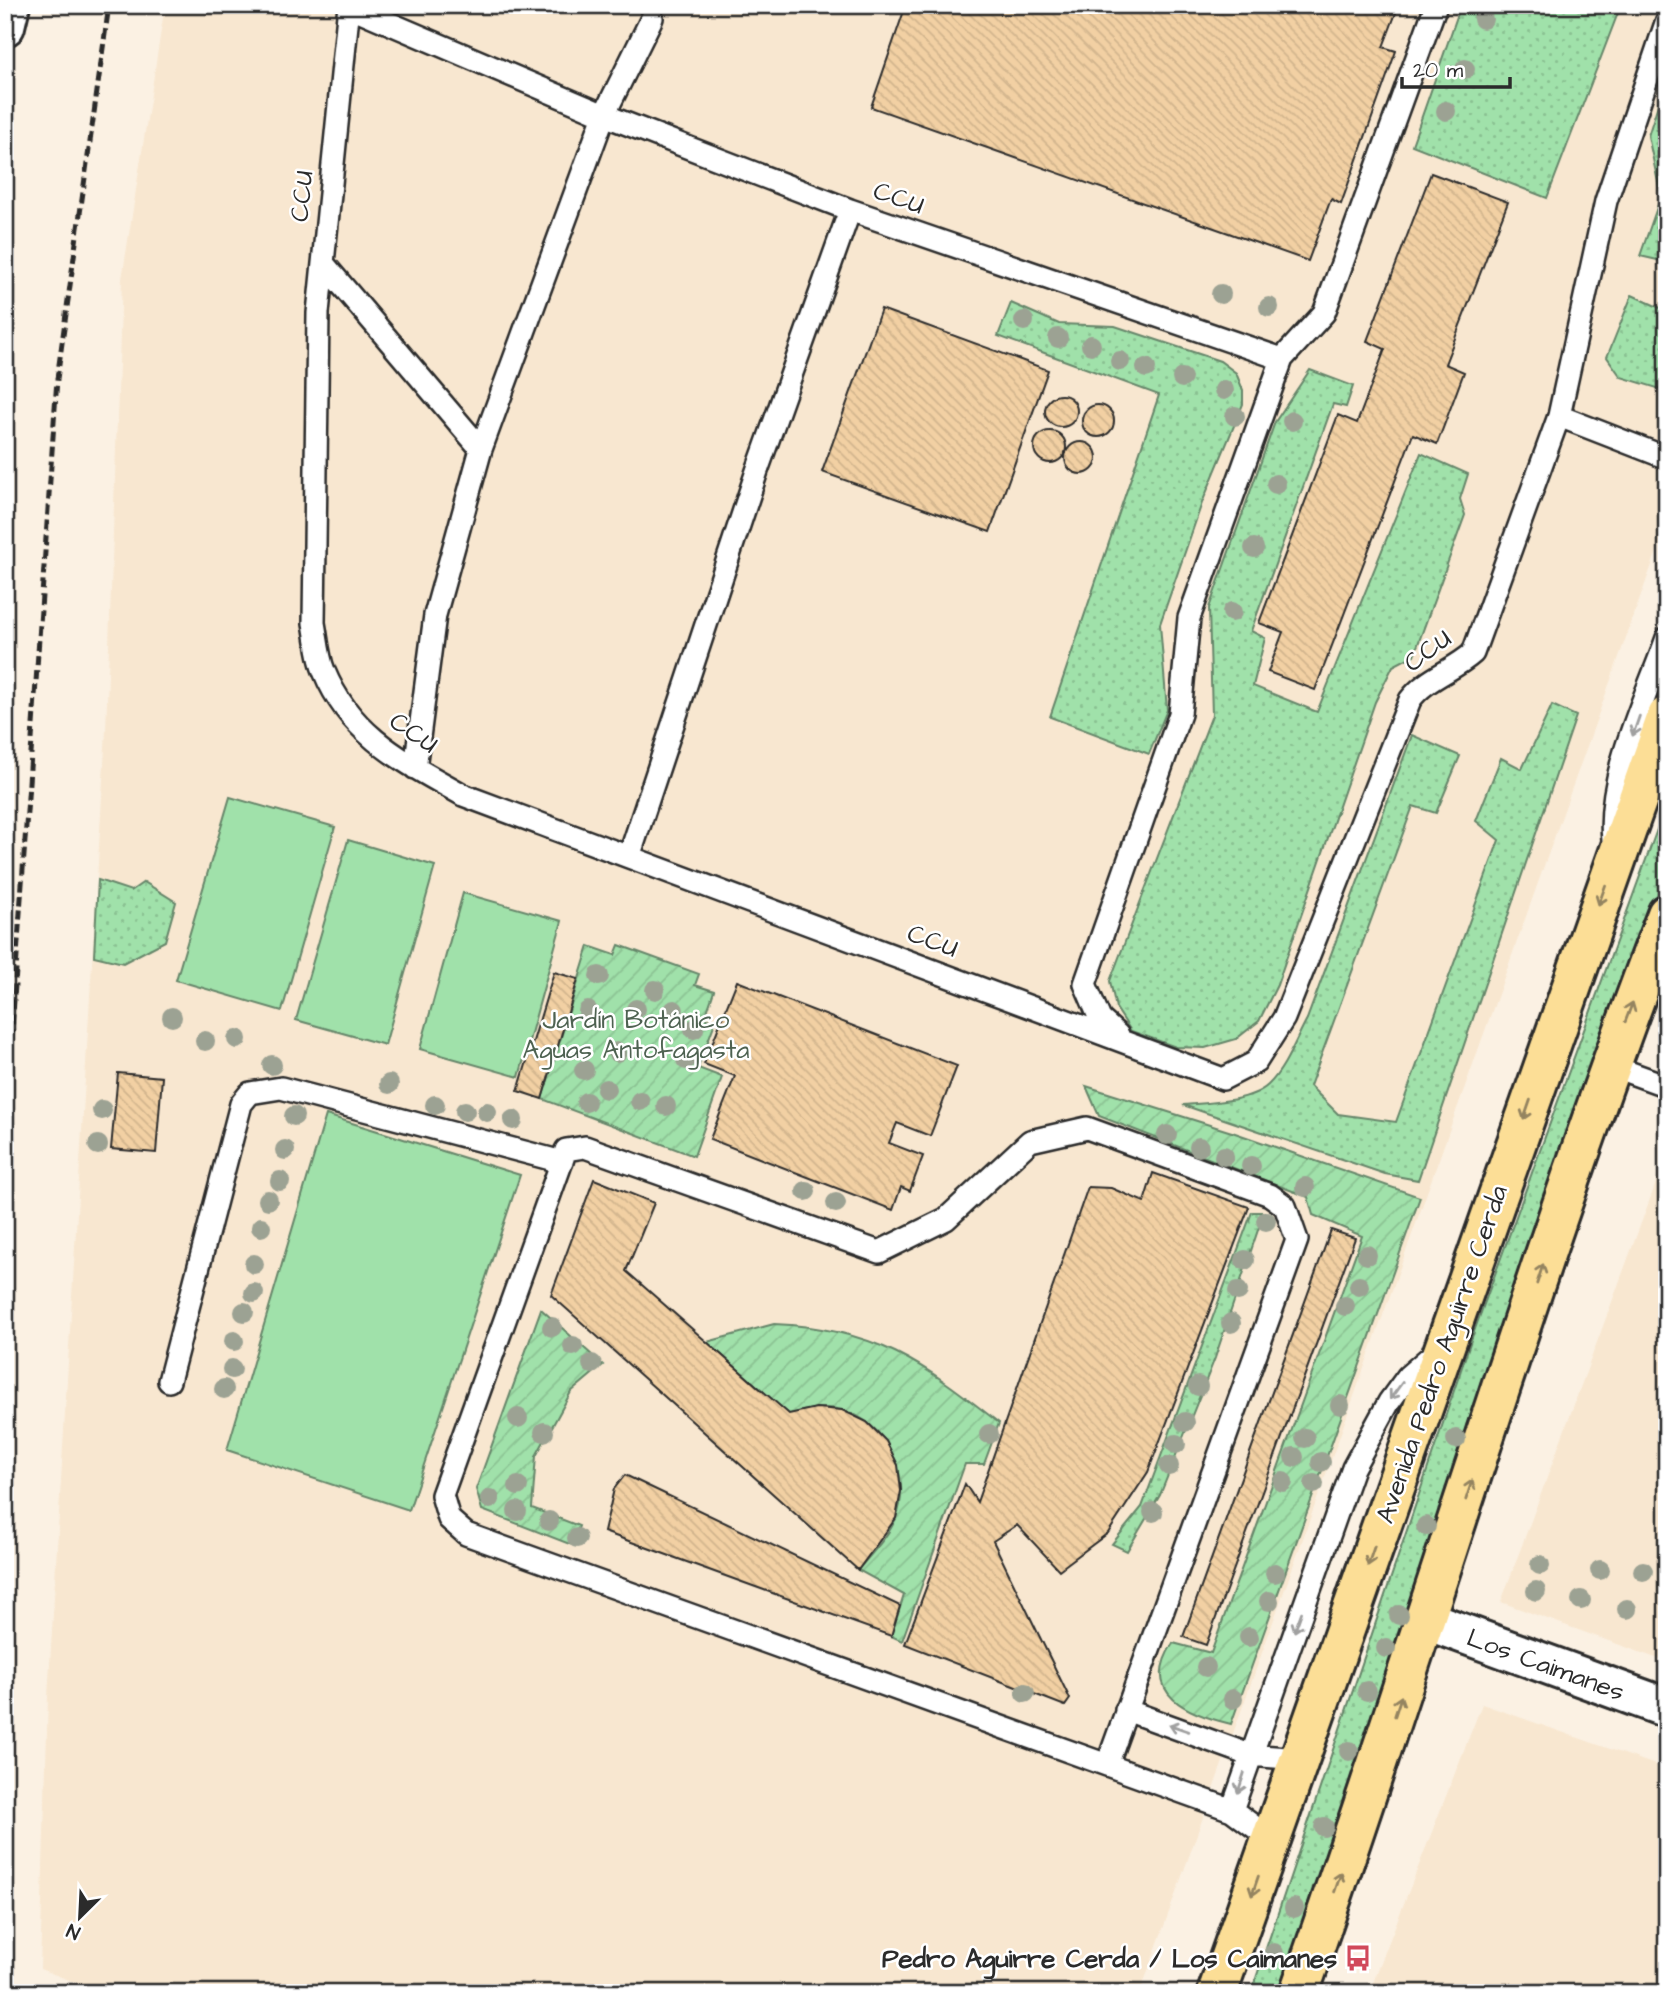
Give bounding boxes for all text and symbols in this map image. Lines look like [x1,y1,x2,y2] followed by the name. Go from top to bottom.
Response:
[1402,46,1511,90] scale bar
[1413,56,1464,85] text: 20 m
[281,169,323,224] street label: CCU
[869,173,929,223] street label: CCU
[1396,621,1459,681] street label: CCU
[382,704,445,762] street label: CCU
[1629,714,1641,736] one-way arrow
[1594,883,1607,905] one-way arrow
[902,915,963,967] street label: CCU
[523,1002,749,1070] park label: Jardín Botánico Aguas Antofagasta
[1624,1002,1637,1024] one-way arrow
[1520,1098,1532,1120] one-way arrow
[1367,1181,1519,1529] street label: Avenida Pedro Aguirre Cerda
[1534,1263,1547,1285] one-way arrow
[1389,1381,1404,1400] one-way arrow
[1463,1479,1476,1501] one-way arrow
[1364,1544,1376,1566] one-way arrow
[1291,1611,1303,1633] one-way arrow
[1462,1620,1629,1710] street label: Los Caimanes
[1393,1696,1405,1718] one-way arrow
[1168,1721,1190,1733] one-way arrow
[1234,1771,1247,1793] one-way arrow
[1332,1872,1345,1894] one-way arrow
[1248,1875,1261,1897] one-way arrow
[46,1882,116,1952] north arrow
[63,1916,85,1946] text: N
[882,1941,1337,1980] place label: Pedro Aguirre Cerda / Los Caimanes
[1343,1943,1373,1973] bus stop icon: Pedro Aguirre Cerda / Los Caimanes

